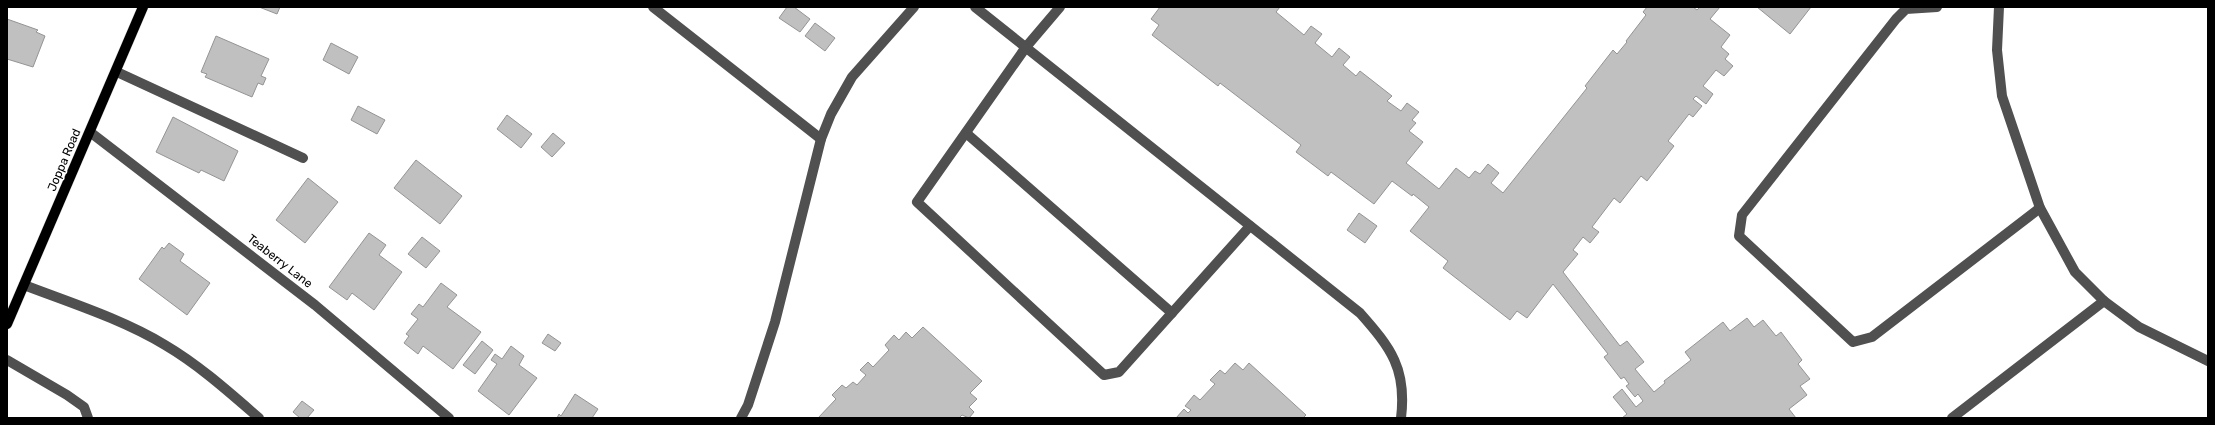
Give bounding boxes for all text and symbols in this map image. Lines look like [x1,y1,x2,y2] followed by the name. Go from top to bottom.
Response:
[45,127,83,193] street label: Joppa Road
[245,231,316,291] street label: Teaberry Lane

